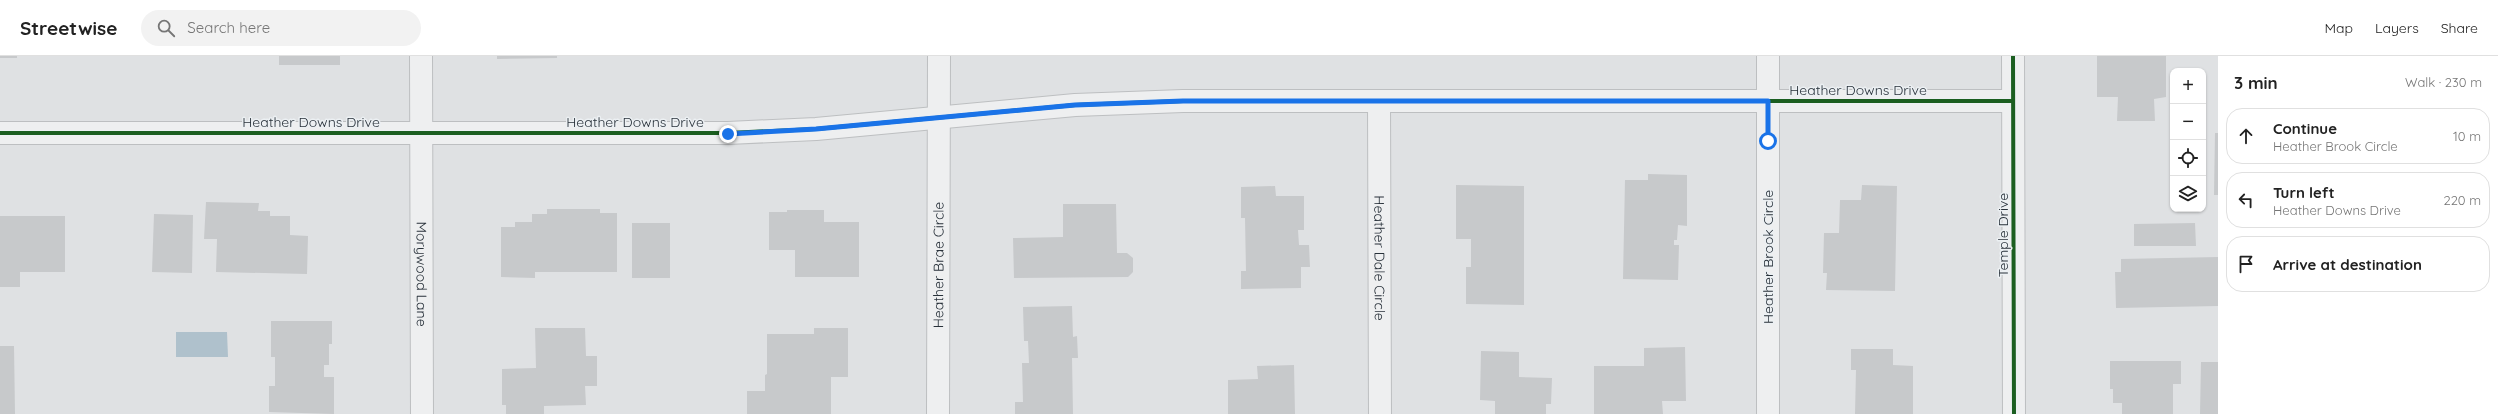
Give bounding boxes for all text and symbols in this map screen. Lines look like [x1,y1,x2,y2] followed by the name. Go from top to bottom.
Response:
[141,10,421,46] search box
[20,16,117,40] text: Streetwise
[155,17,177,39] icon: search
[187,18,270,37] text: Search here
[2324,19,2353,37] text: Map
[2375,19,2419,37] text: Layers
[2441,19,2478,37] text: Share
[2170,68,2206,212] map controls
[2170,68,2206,104] button: +
[2234,72,2278,93] text: 3 min
[2405,74,2482,90] text: Walk · 230 m
[1789,81,1927,99] street label: Heather Downs Drive
[2170,104,2206,140] button: −
[242,113,380,131] street label: Heather Downs Drive
[566,113,704,131] street label: Heather Downs Drive
[2273,119,2337,138] text: Continue
[719,125,737,143] route end
[2235,125,2257,147] icon: ahead
[2453,128,2481,144] text: 10 m
[1759,132,1777,150] route start
[2273,138,2398,154] text: Heather Brook Circle
[2170,140,2206,176] button: locate
[2170,176,2206,212] button: layers
[2273,183,2335,202] text: Turn left
[2235,189,2257,211] icon: left
[1759,190,1777,324] street label: Heather Brook Circle
[2443,192,2481,208] text: 220 m
[1994,193,2012,277] street label: Temple Drive
[1370,195,1389,321] street label: Heather Dale Circle
[929,202,948,328] street label: Heather Brae Circle
[2273,202,2401,218] text: Heather Downs Drive
[412,221,431,327] street label: Morywood Lane
[2235,253,2257,275] icon: arrive
[2273,255,2422,274] text: Arrive at destination

